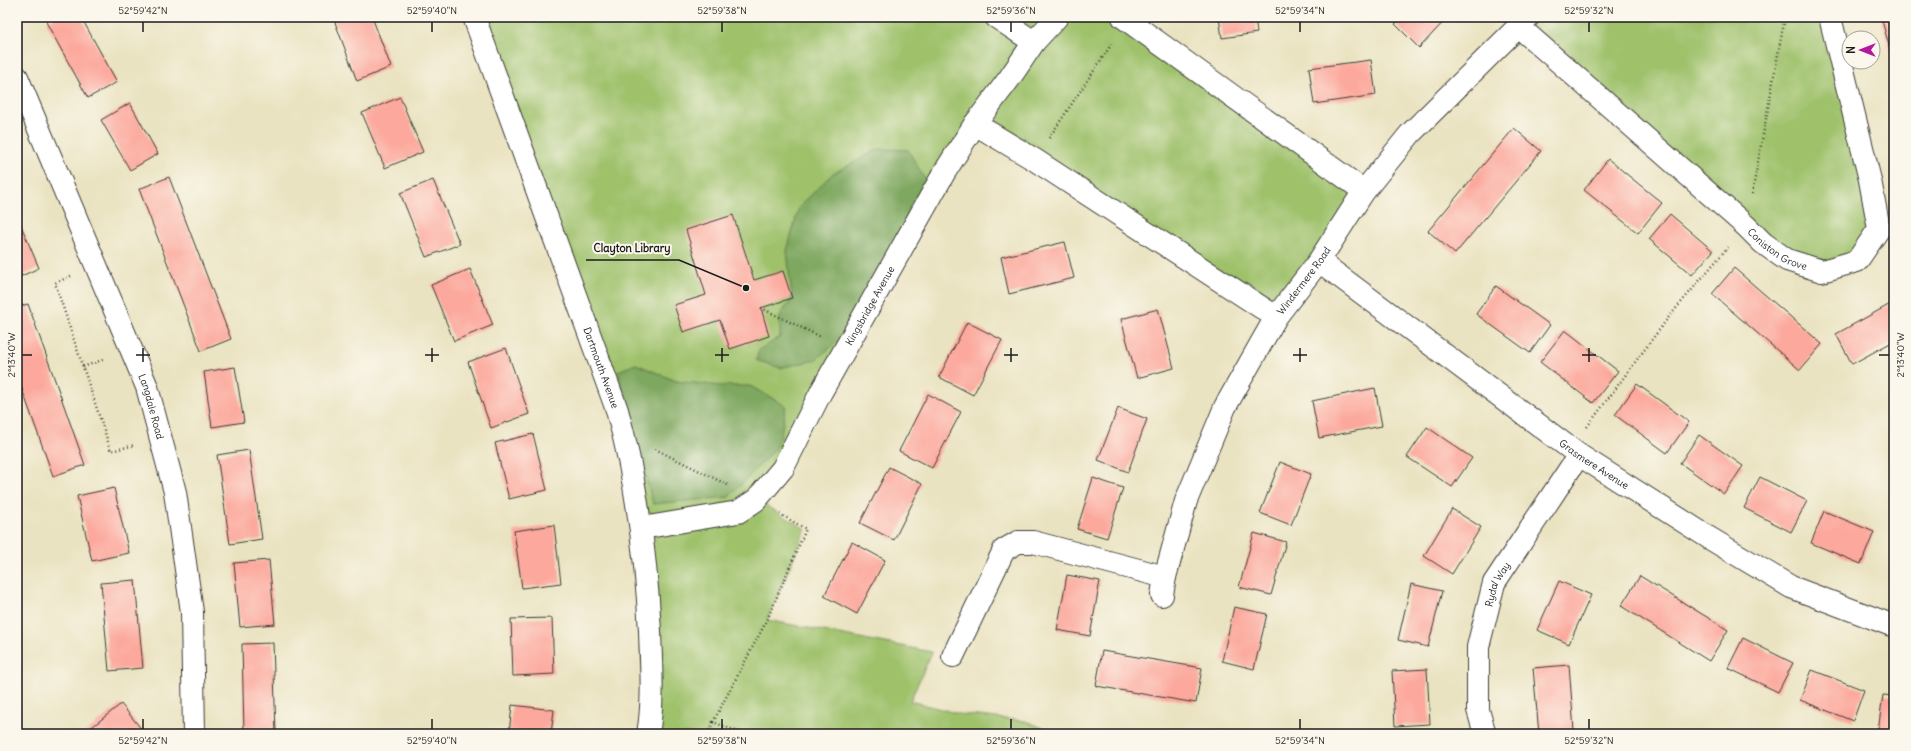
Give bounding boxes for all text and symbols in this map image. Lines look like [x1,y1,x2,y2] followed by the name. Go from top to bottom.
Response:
[118,4,168,17] text: 52°59'42"N
[407,4,457,17] text: 52°59'40"N
[697,4,747,17] text: 52°59'38"N
[986,4,1036,17] text: 52°59'36"N
[1275,4,1325,17] text: 52°59'34"N
[1564,4,1614,17] text: 52°59'32"N
[1841,30,1881,70] north arrow
[1844,46,1858,54] text: N
[1745,225,1809,273] street label: Coniston Grove
[586,237,679,260] callout: Clayton Library
[594,241,670,256] text: Clayton Library
[1274,244,1334,317] street label: Windermere Road
[843,264,897,348] street label: Kingsbridge Avenue
[580,325,622,410] street label: Dartmouth Avenue
[5,333,18,377] text: 2°13'40"W
[1894,333,1907,377] text: 2°13'40"W
[135,372,167,441] street label: Langdale Road
[1557,437,1631,492] street label: Grasmere Avenue
[1482,560,1513,608] street label: Rydal Way
[118,734,168,747] text: 52°59'42"N
[407,734,457,747] text: 52°59'40"N
[697,734,747,747] text: 52°59'38"N
[986,734,1036,747] text: 52°59'36"N
[1275,734,1325,747] text: 52°59'34"N
[1564,734,1614,747] text: 52°59'32"N

